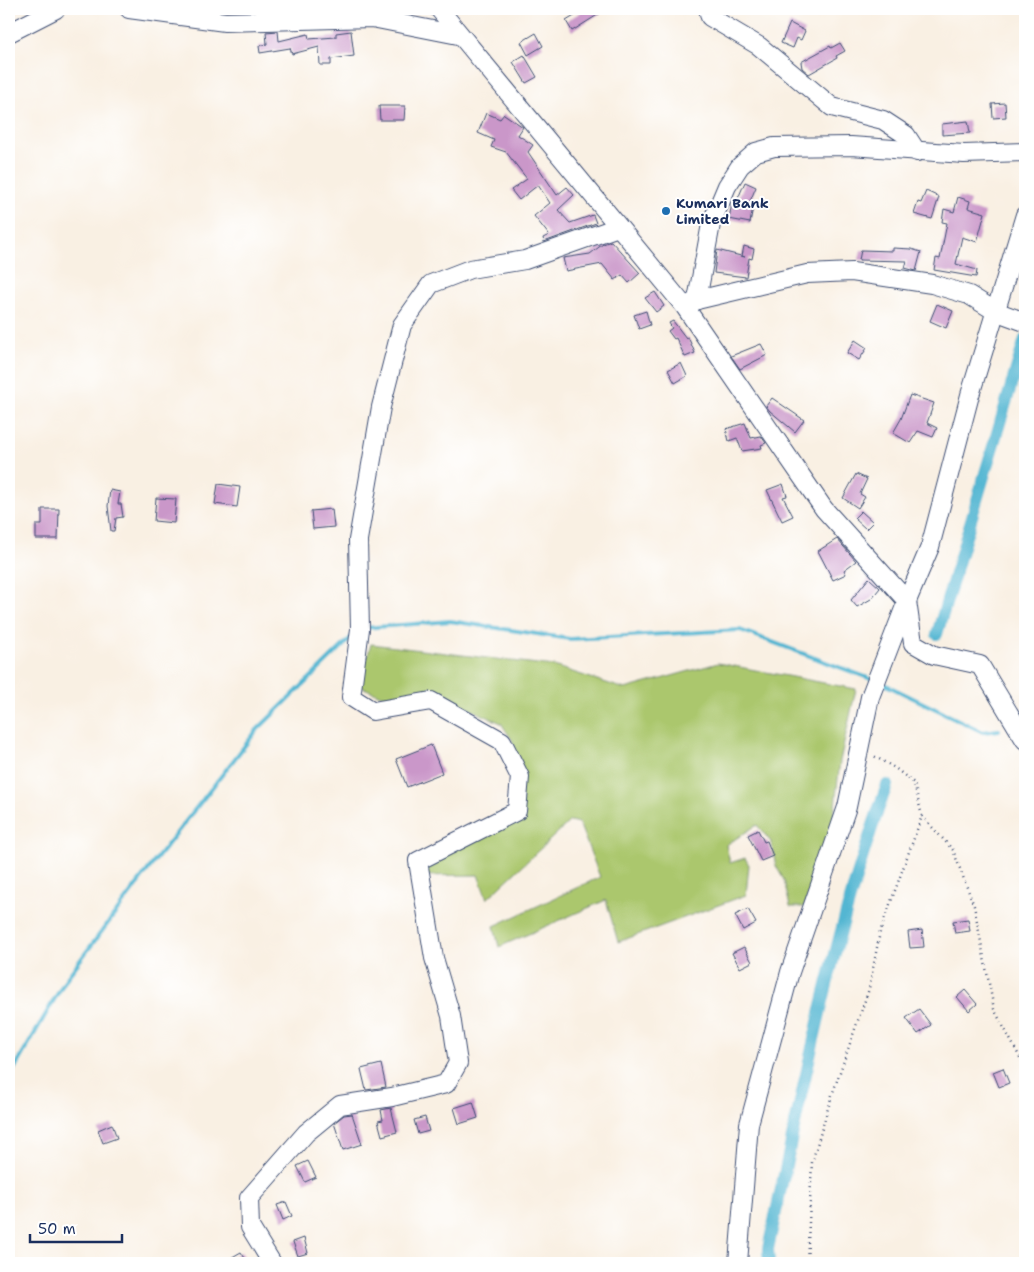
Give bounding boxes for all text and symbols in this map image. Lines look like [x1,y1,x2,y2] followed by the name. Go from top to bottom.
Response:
[676,194,769,228] place label: Kumari Bank Limited
[660,205,672,217] marker: Kumari Bank Limited
[30,1212,122,1244] scale bar
[38,1219,76,1239] text: 50 m

